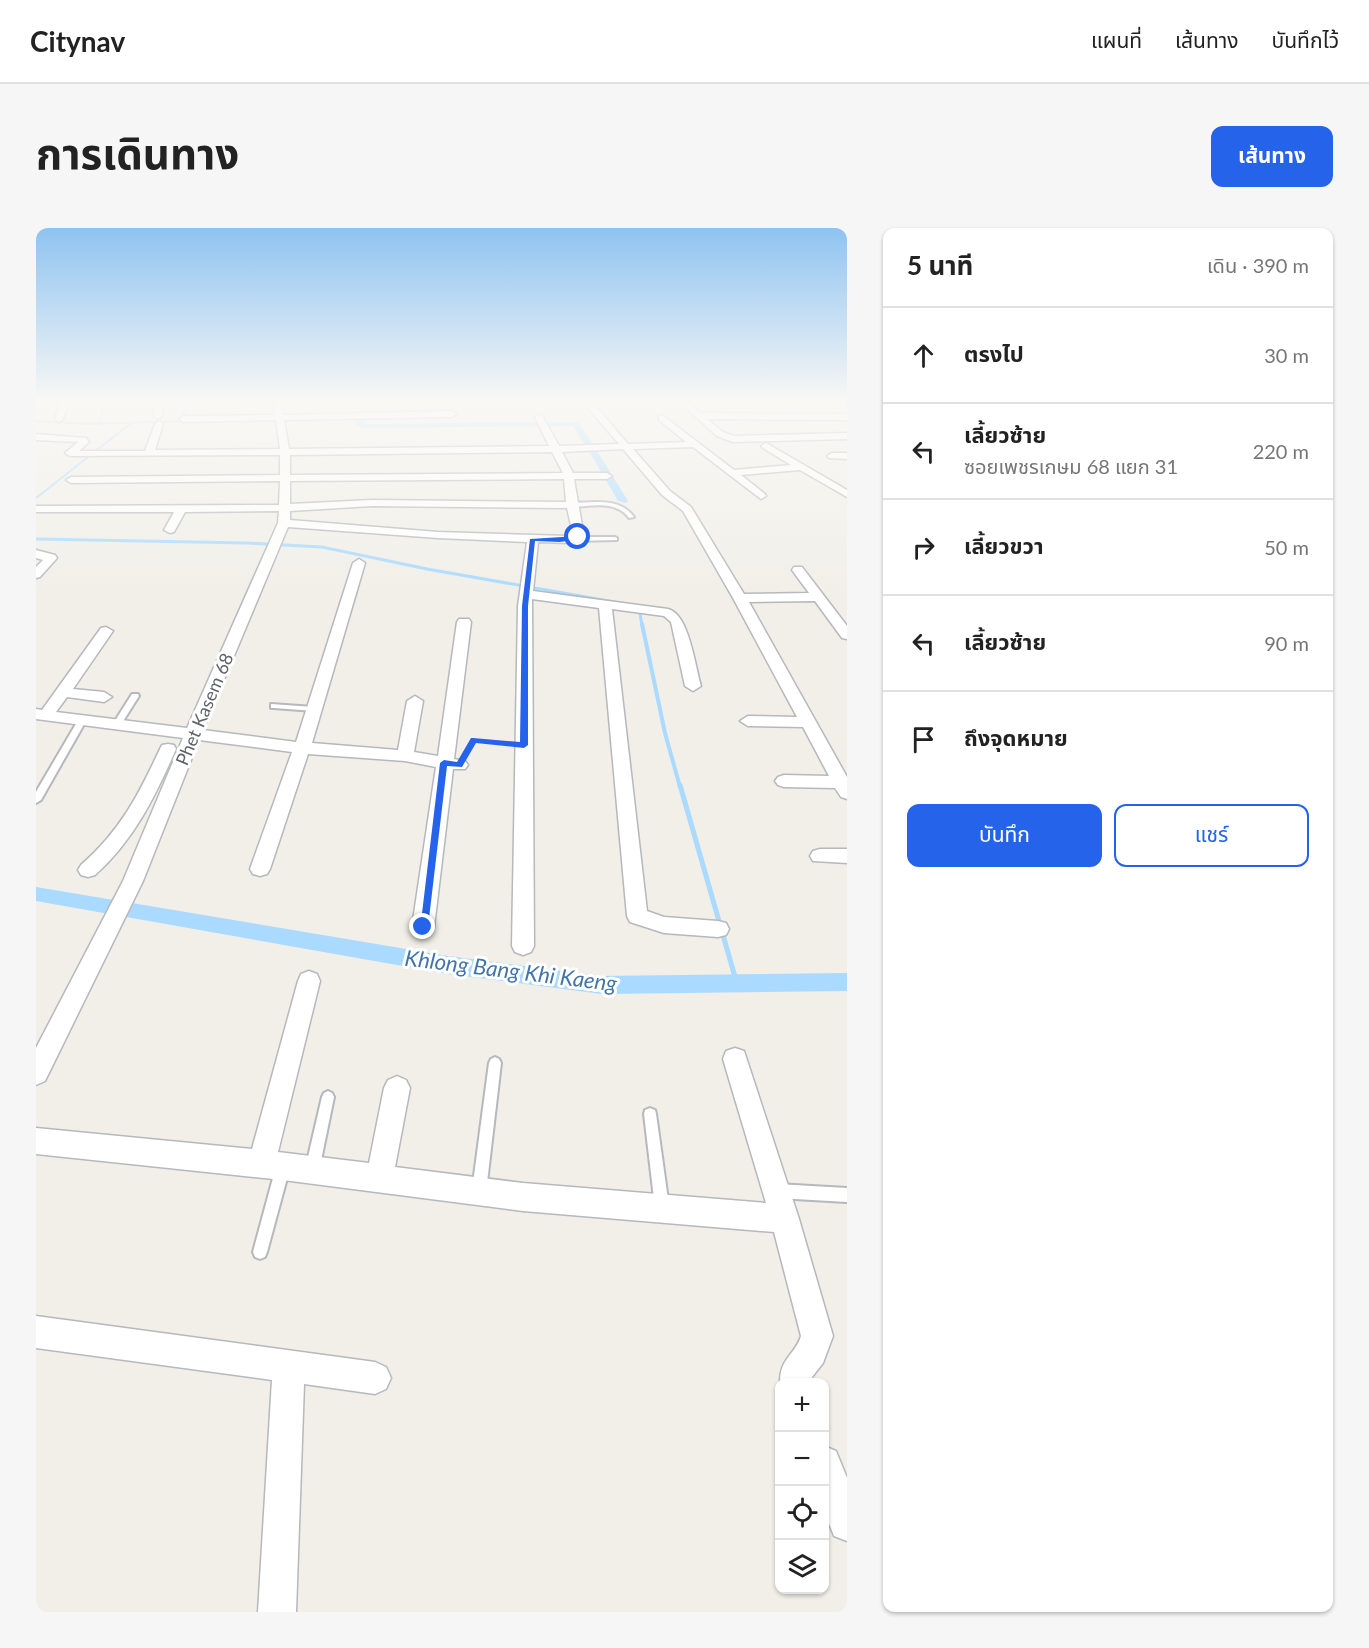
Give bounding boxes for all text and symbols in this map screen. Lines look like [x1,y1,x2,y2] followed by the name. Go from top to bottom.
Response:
[30,24,125,58] text: Citynav
[1091,27,1142,52] text: แผนที่
[1175,27,1239,52] text: เส้นทาง
[1272,27,1339,52] text: บันทึกไว้
[1211,126,1333,187] button: เส้นทาง
[36,128,239,178] text: การเดินทาง
[907,249,973,281] text: 5 นาที
[1207,253,1309,277] text: เดิน · 390 m
[907,339,940,372] icon: ahead
[964,340,1024,367] text: ตรงไป
[1264,343,1309,367] text: 30 m
[964,421,1046,448] text: เลี้ยวซ้าย
[907,435,940,468] icon: left
[1253,439,1309,463] text: 220 m
[964,454,1178,478] text: ซอยเพชรเกษม 68 แยก 31
[564,523,590,549] route start
[907,531,940,564] icon: right
[964,532,1044,559] text: เลี้ยวขวา
[1264,535,1309,559] text: 50 m
[907,627,940,660] icon: left
[964,628,1046,655] text: เลี้ยวซ้าย
[1264,631,1309,655] text: 90 m
[170,650,238,768] street label: Phet Kasem 68
[907,723,940,756] icon: arrive
[964,724,1068,751] text: ถึงจุดหมาย
[907,804,1102,867] button: บันทึก
[1114,804,1309,867] button: แชร์
[409,913,435,939] route end
[403,944,619,996] water label: Khlong Bang Khi Kaeng
[775,1378,829,1594] map controls
[775,1378,829,1432] button: +
[775,1432,829,1486] button: −
[775,1486,829,1540] button: locate
[775,1540,829,1594] button: layers

